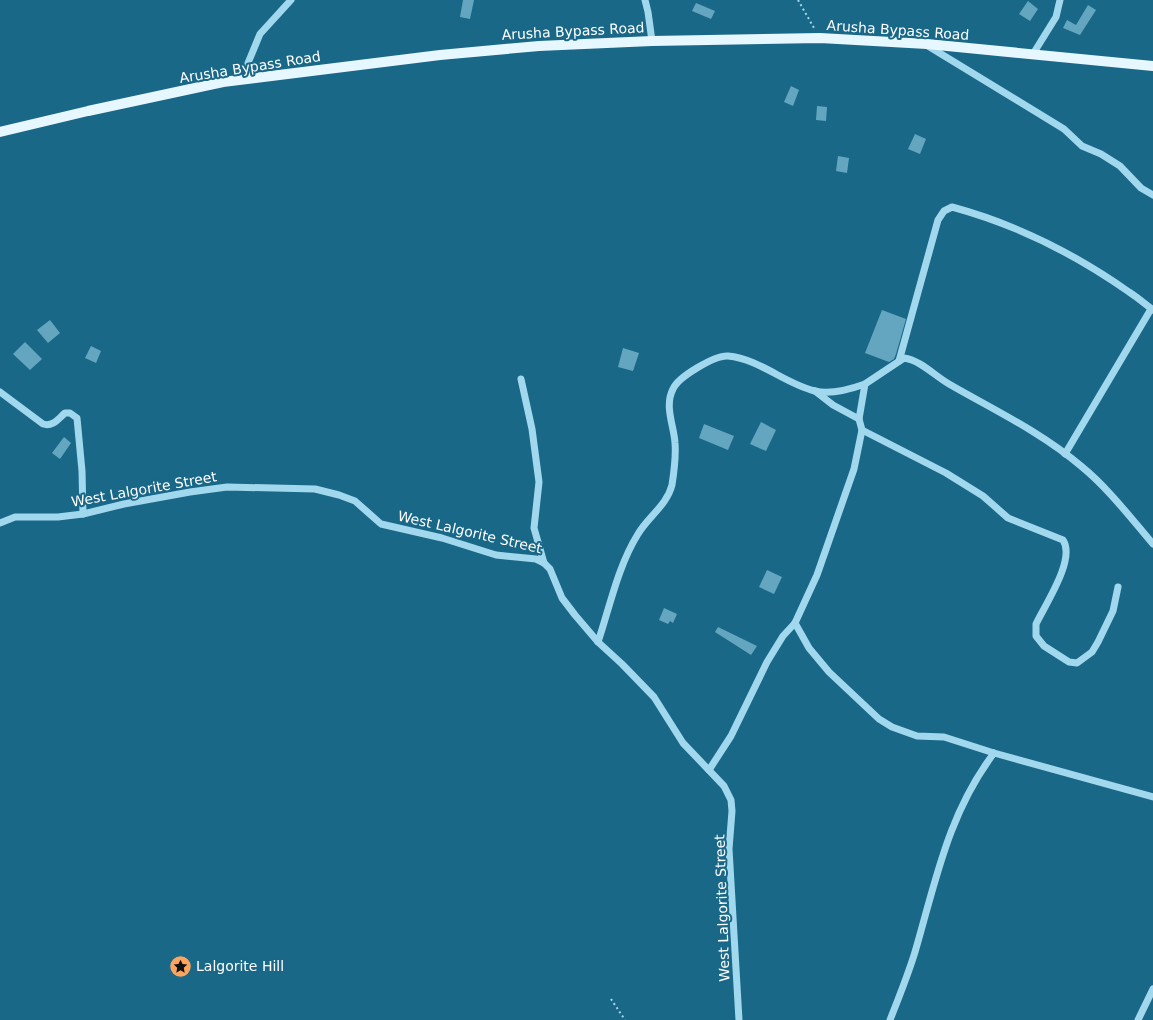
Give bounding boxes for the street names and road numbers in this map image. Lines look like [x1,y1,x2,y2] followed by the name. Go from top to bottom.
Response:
[826,17,970,43] street label: Arusha Bypass Road
[501,19,645,43] street label: Arusha Bypass Road
[178,48,322,86] street label: Arusha Bypass Road
[70,468,218,510] street label: West Lalgorite Street
[396,508,544,556] street label: West Lalgorite Street
[711,834,733,982] street label: West Lalgorite Street

